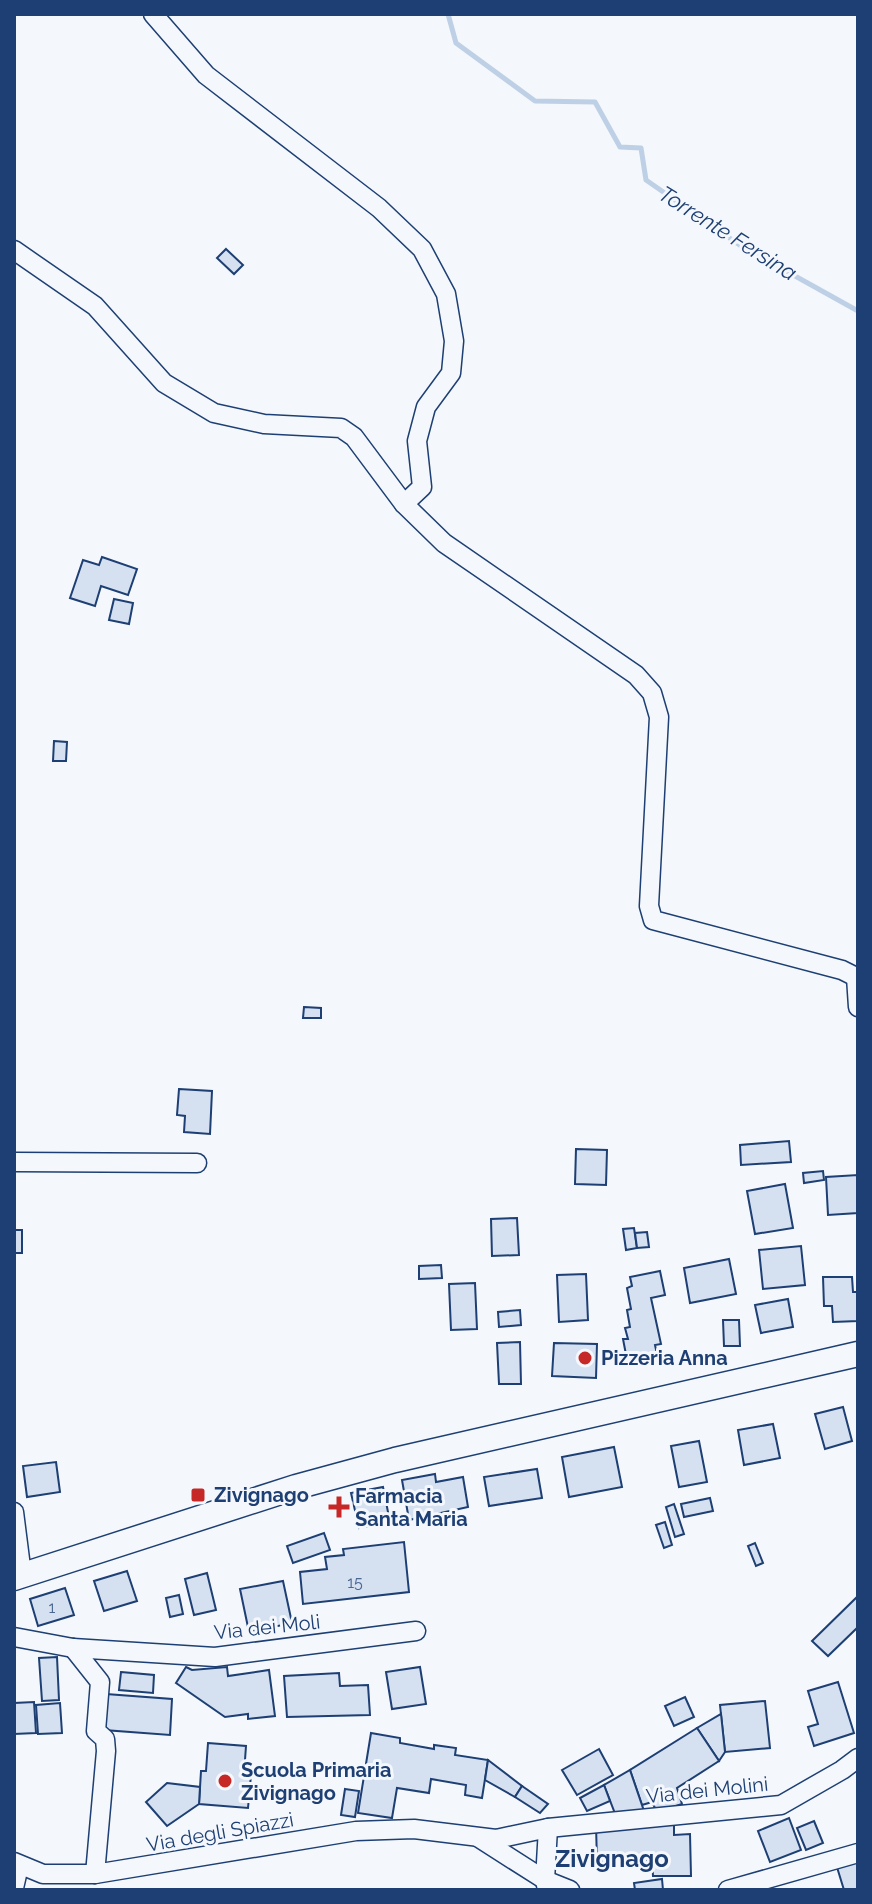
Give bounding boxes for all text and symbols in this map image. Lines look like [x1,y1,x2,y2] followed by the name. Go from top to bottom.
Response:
[654,180,802,286] water label: Torrente Fersina
[601,1346,728,1370] place label: Pizzeria Anna
[576,1349,594,1367] marker: Pizzeria Anna
[214,1483,309,1507] place label: Zivignago
[355,1484,468,1531] place label: Farmacia Santa Maria
[189,1486,207,1504] marker: Zivignago
[330,1498,348,1516] marker: Farmacia Santa Maria
[347,1573,363,1592] house number: 15
[49,1598,56,1617] house number: 1
[213,1609,321,1645] street label: Via dei Moli
[241,1758,391,1805] place label: Scuola Primaria Zivignago
[216,1772,234,1790] marker: Scuola Primaria Zivignago
[645,1772,769,1808] street label: Via dei Molini
[144,1807,296,1857] street label: Via degli Spiazzi
[555,1844,669,1873] district label: Zivignago

